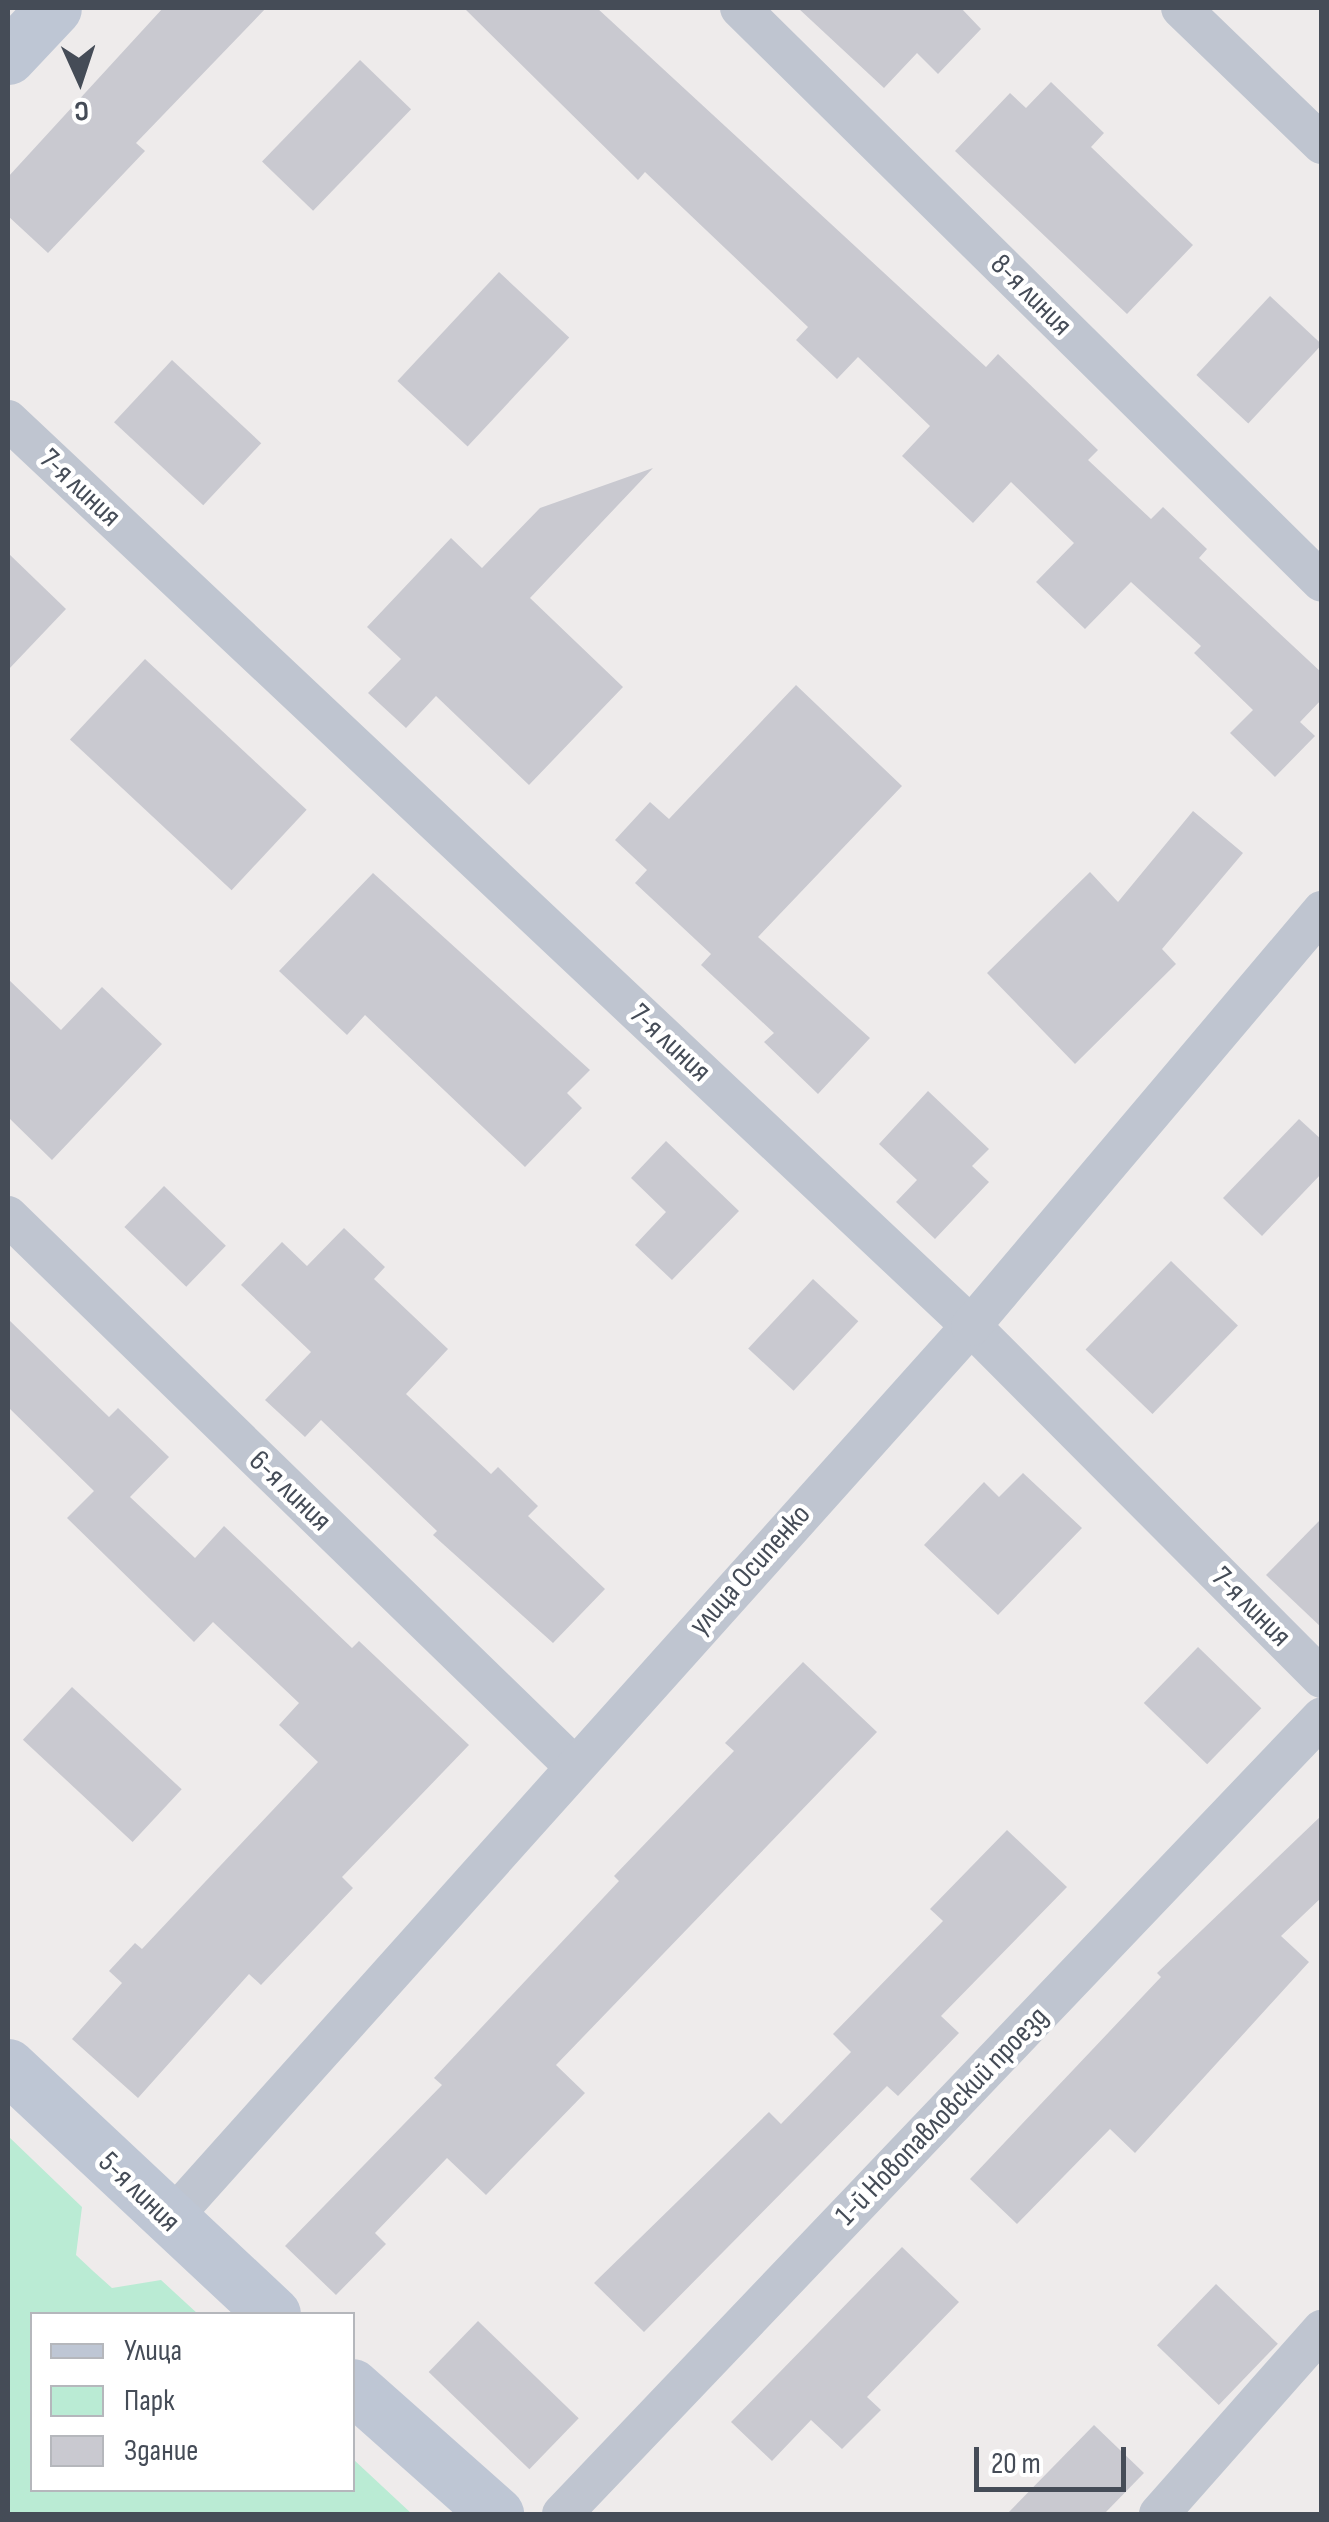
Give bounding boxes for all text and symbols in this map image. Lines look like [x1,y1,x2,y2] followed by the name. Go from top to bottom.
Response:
[30,30,130,130] north arrow
[74,94,90,127] text: С
[983,247,1079,343] street label: 8-я линия
[32,441,128,535] street label: 7-я линия
[622,996,718,1090] street label: 7-я линия
[241,1443,339,1539] street label: 6-я линия
[682,1497,818,1643] street label: улица Осипенко
[1204,1560,1298,1654] street label: 7-я линия
[828,1999,1056,2233] street label: 1-й Новопавловский проезд
[91,2145,187,2239] street label: 5-я линия
[30,2312,355,2492] legend
[124,2333,182,2369] text: Улица
[124,2383,175,2419] text: Парк
[979,2427,1132,2489] scale bar
[124,2433,198,2469] text: Здание
[991,2446,1041,2482] text: 20 m

